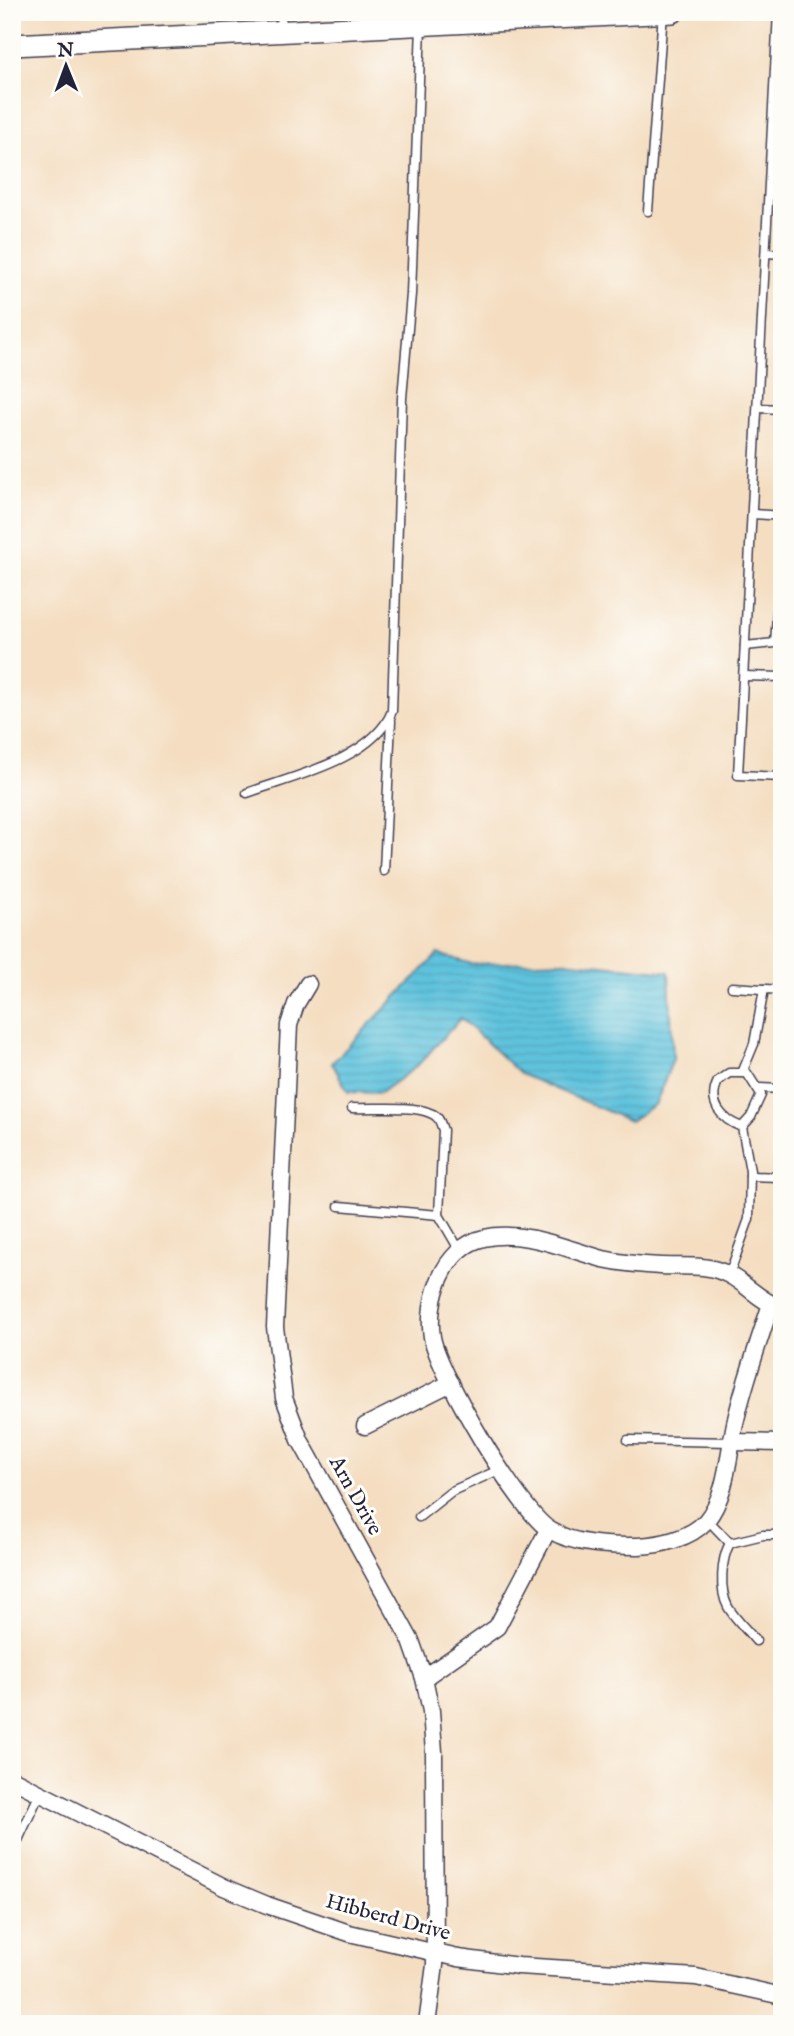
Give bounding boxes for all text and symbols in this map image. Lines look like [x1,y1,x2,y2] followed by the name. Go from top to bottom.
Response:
[32,32,102,102] north arrow
[56,39,75,63] text: N
[322,1451,388,1541] street label: Arn Drive
[323,1888,454,1948] street label: Hibberd Drive

